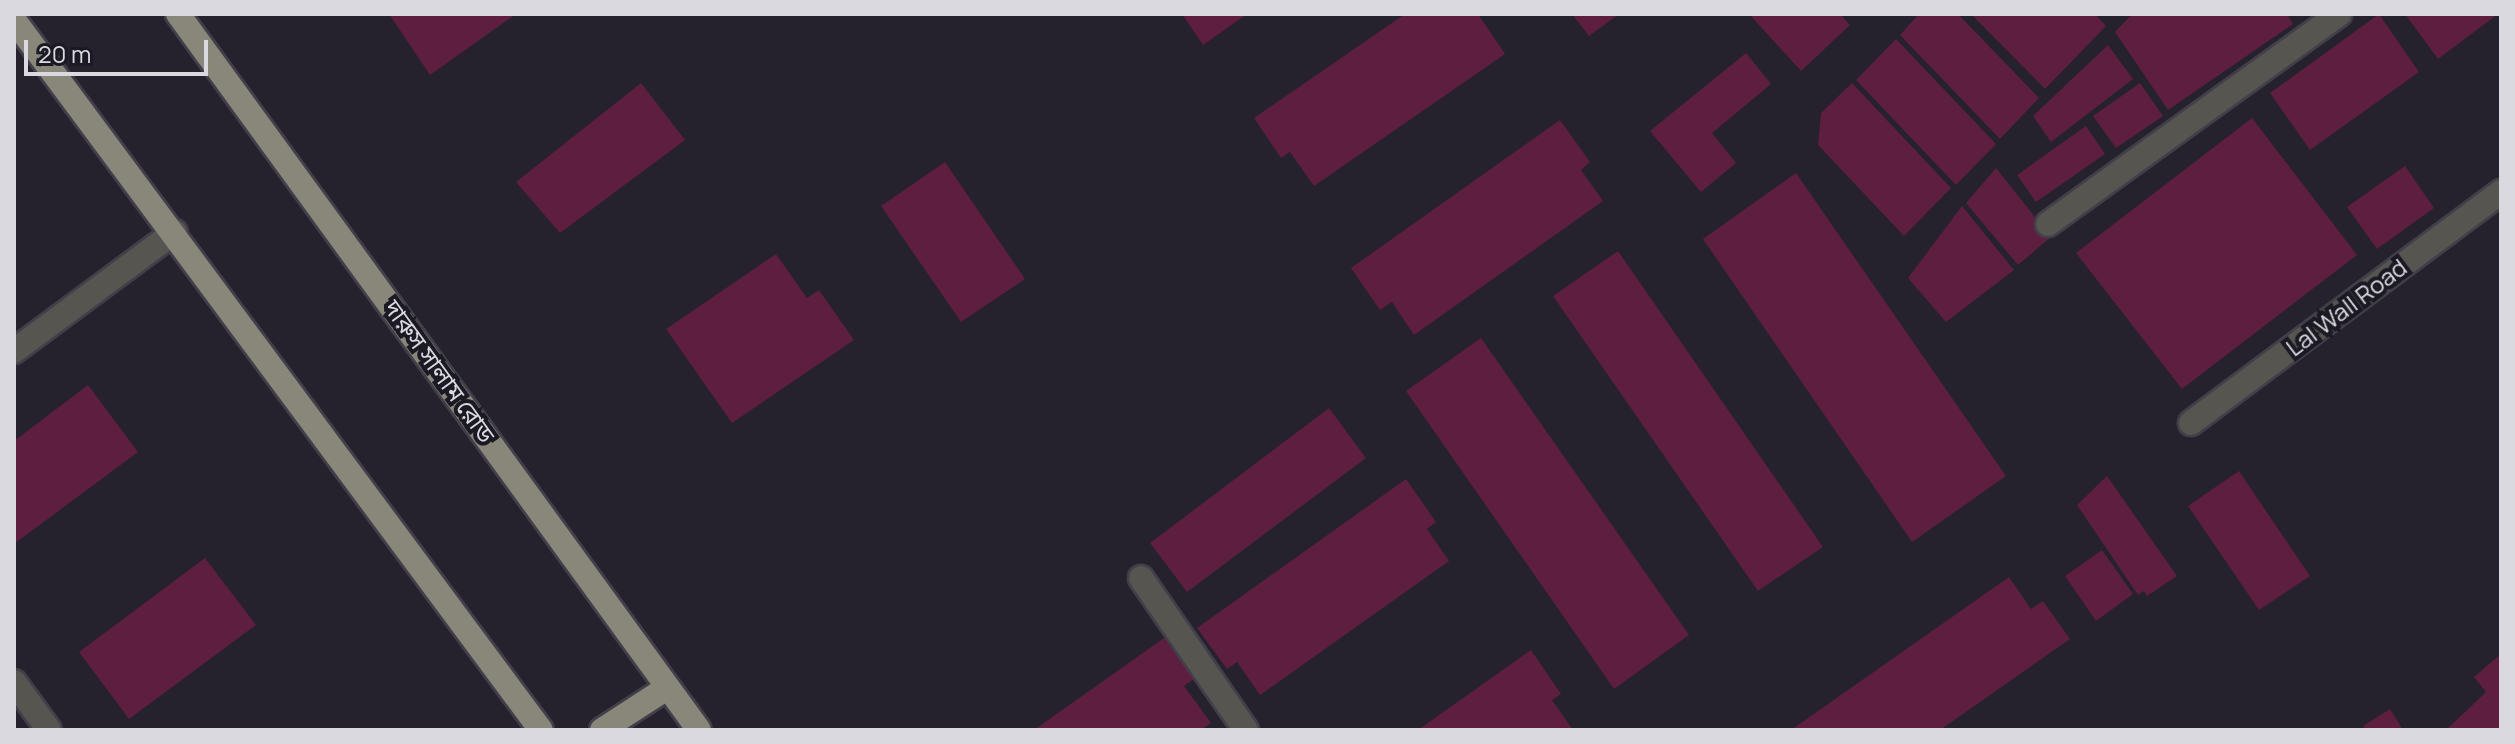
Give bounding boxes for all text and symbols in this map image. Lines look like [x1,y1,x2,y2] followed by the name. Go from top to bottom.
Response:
[28,24,212,74] scale bar
[38,37,91,70] text: 20 m
[2280,252,2412,362] street label: Lal Wall Road
[379,294,501,448] street label: দারুস সালাম রোড

